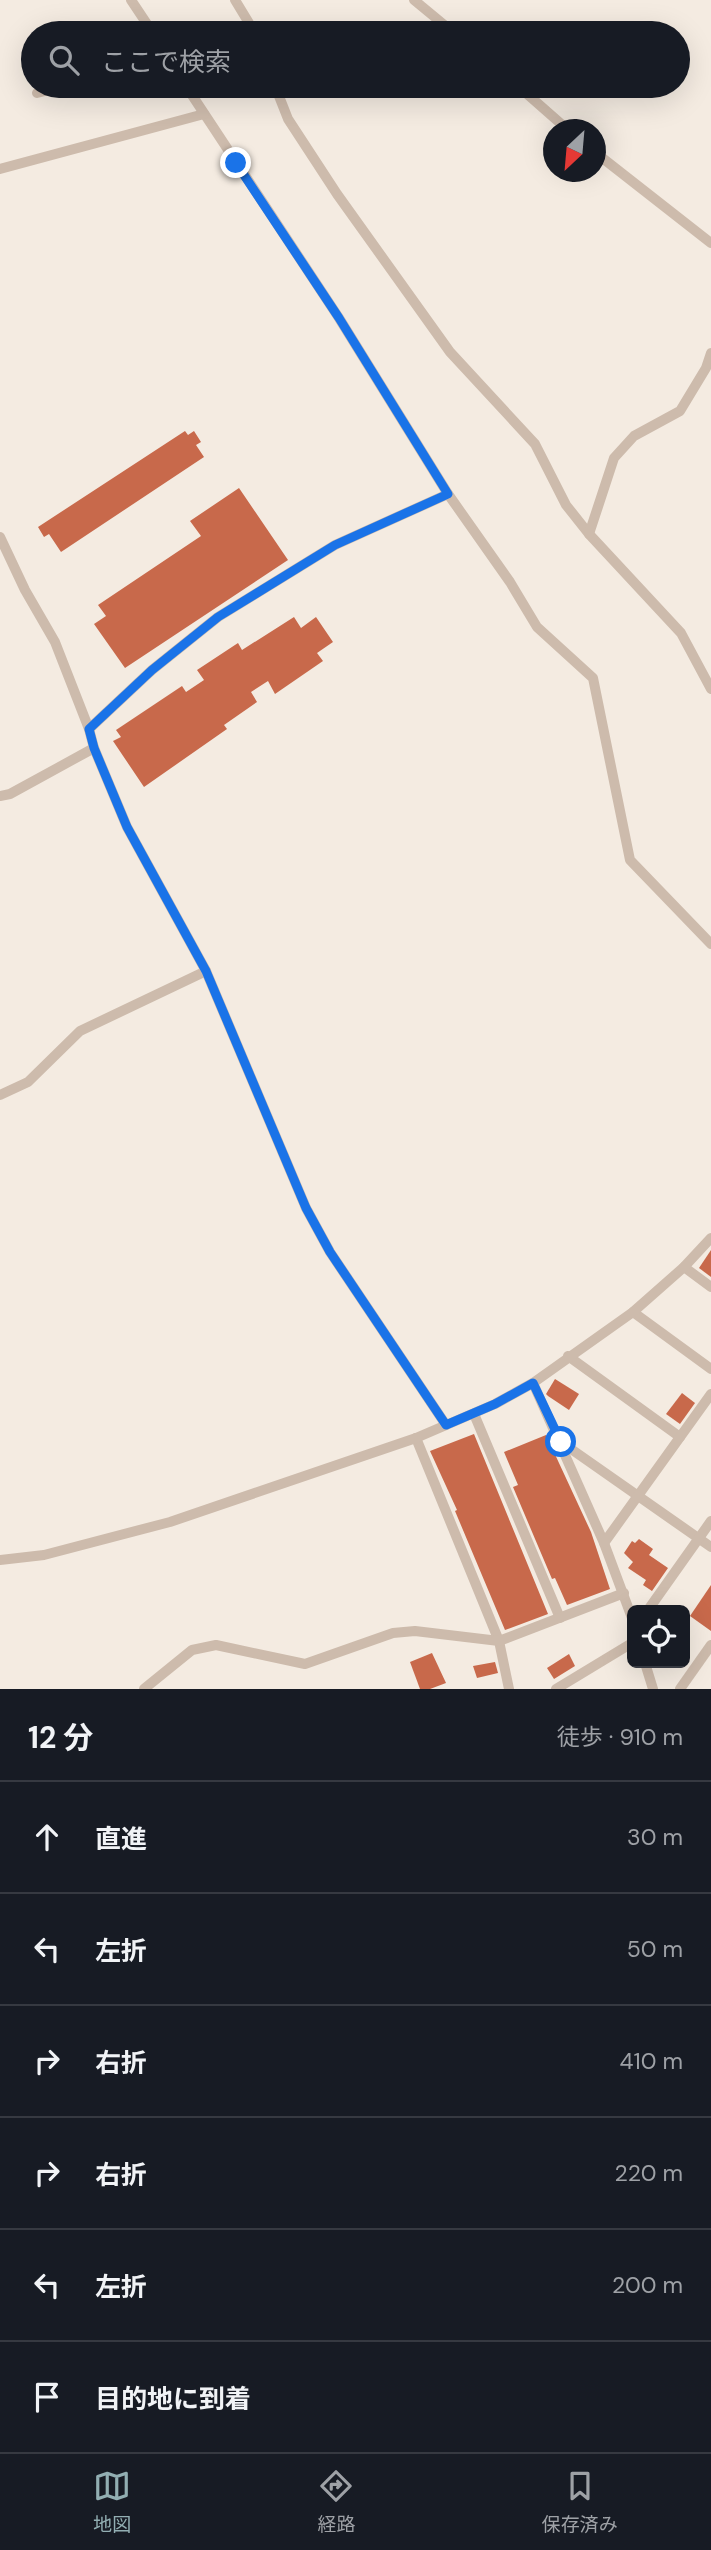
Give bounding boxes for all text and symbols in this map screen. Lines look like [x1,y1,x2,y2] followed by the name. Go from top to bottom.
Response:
[21,21,690,98] search box
[45,41,83,79] icon: search
[101,45,231,79] text: ここで検索
[543,119,606,182] north arrow
[220,147,251,178] route end
[545,1426,576,1457] route start
[627,1605,690,1668] map controls
[627,1605,690,1668] button: locate
[28,1718,93,1757] text: 12 分
[557,1722,683,1752] text: 徒歩 · 910 m
[28,1818,66,1856] icon: ahead
[95,1822,147,1856] text: 直進
[627,1822,683,1852] text: 30 m
[28,1930,66,1968] icon: left
[95,1934,147,1968] text: 左折
[627,1934,683,1964] text: 50 m
[28,2042,66,2080] icon: right
[95,2046,147,2080] text: 右折
[620,2046,683,2076] text: 410 m
[28,2154,66,2192] icon: right
[95,2158,147,2192] text: 右折
[614,2158,683,2188] text: 220 m
[28,2266,66,2304] icon: left
[95,2270,147,2304] text: 左折
[612,2270,683,2300] text: 200 m
[28,2378,66,2416] icon: arrive
[95,2382,251,2416] text: 目的地に到着
[93,2467,131,2537] tab: 地図
[317,2467,356,2537] tab: 経路
[542,2467,618,2537] tab: 保存済み

